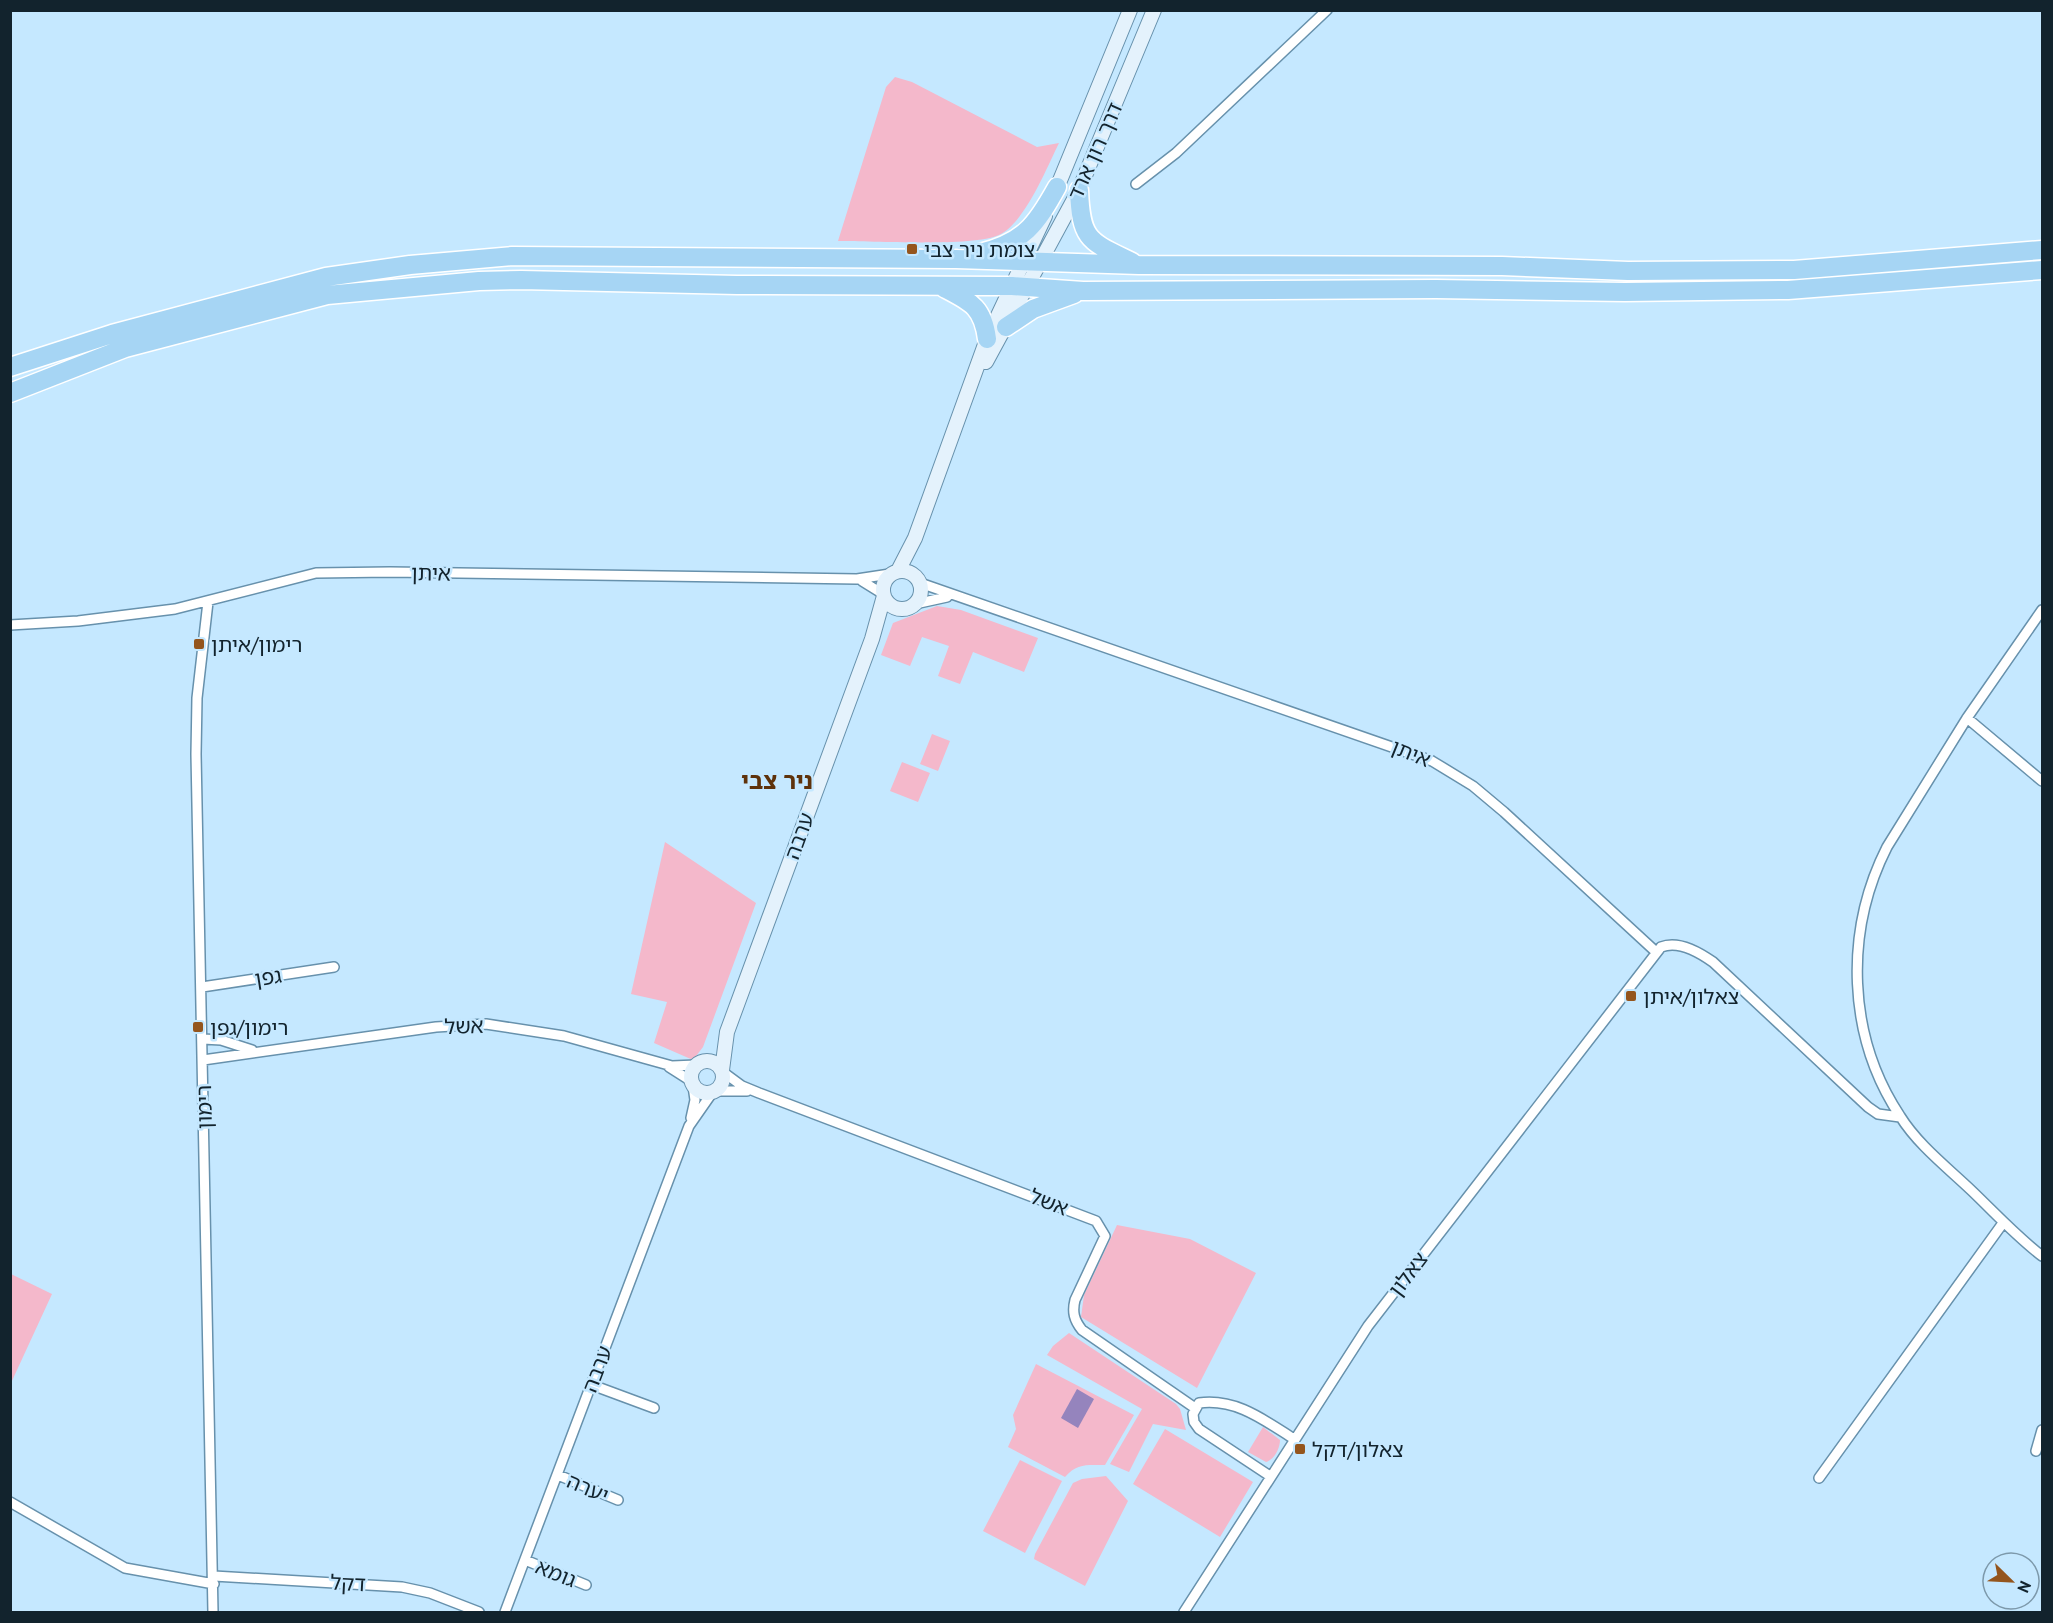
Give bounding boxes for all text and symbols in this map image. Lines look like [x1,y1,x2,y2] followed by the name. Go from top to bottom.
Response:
[1062,98,1128,204] street label: דרך רון ארד
[924,236,1035,263] place label: צומת ניר צבי
[905,242,919,256] marker: צומת ניר צבי
[411,559,451,587] street label: איתן
[211,631,302,658] place label: רימון/איתן
[192,637,206,651] marker: רימון/איתן
[1387,733,1435,773] street label: איתן
[741,765,813,796] district label: ניר צבי
[778,809,820,863] street label: ערבה
[253,962,284,992] street label: גפן
[1643,983,1739,1010] place label: צאלון/איתן
[1624,989,1638,1003] marker: צאלון/איתן
[444,1012,484,1040] street label: אשל
[210,1014,288,1041] place label: רימון/גפן
[191,1020,205,1034] marker: רימון/גפן
[190,1085,218,1129] street label: רימון
[1026,1182,1072,1222] street label: אשל
[1383,1246,1433,1302] street label: צאלון
[576,1342,618,1396] street label: ערבה
[1312,1436,1404,1463] place label: צאלון/דקל
[1293,1442,1307,1456] marker: צאלון/דקל
[563,1467,613,1509] street label: יערה
[1981,1551,2041,1611] north arrow
[532,1553,580,1593] street label: גומא
[330,1569,366,1597] street label: דקל
[2013,1578,2036,1596] text: N

